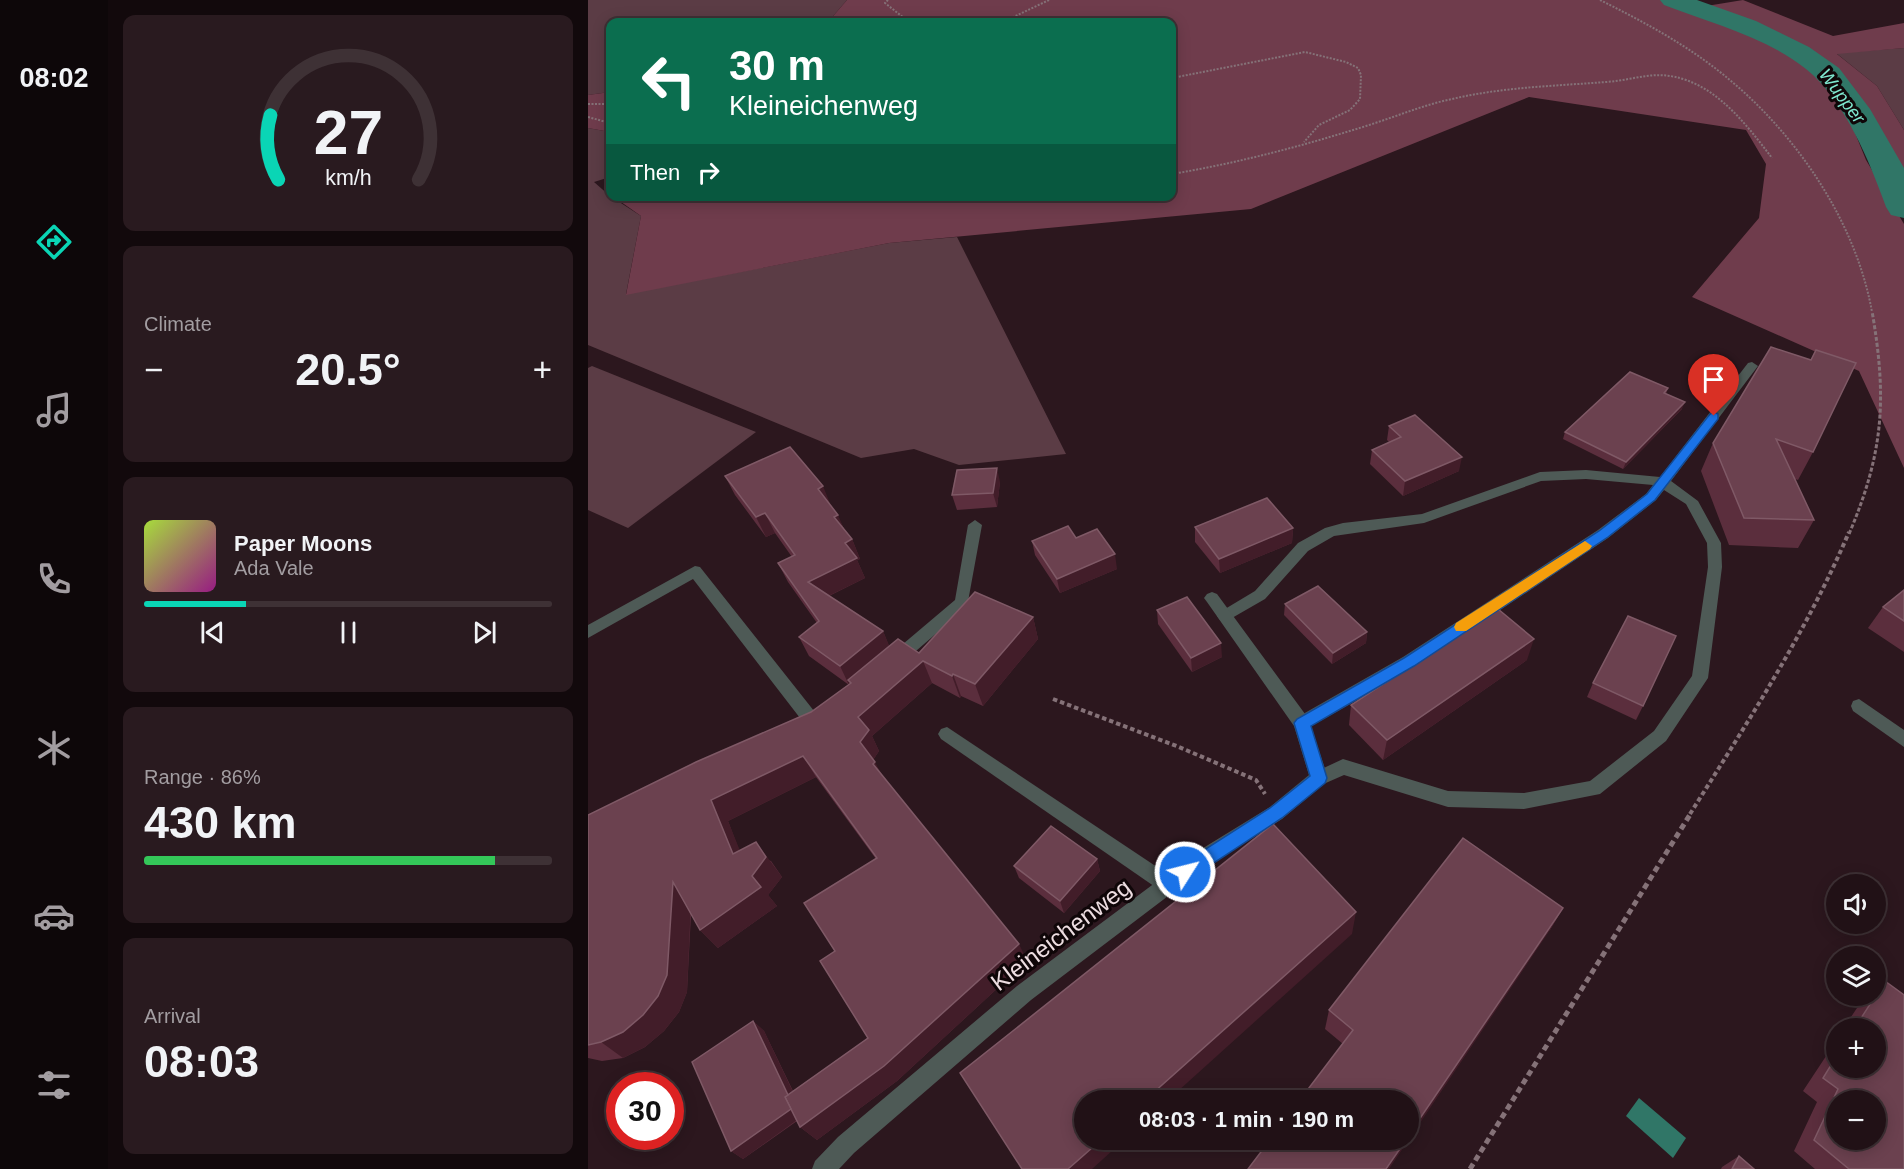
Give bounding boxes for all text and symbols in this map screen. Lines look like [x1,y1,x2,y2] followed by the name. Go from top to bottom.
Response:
[630,42,708,120] icon: left
[729,42,825,89] text: 30 m
[19,63,89,93] text: 08:02
[1815,65,1870,128] water label: Wupper
[729,91,918,121] text: Kleineichenweg
[313,98,383,167] text: 27
[692,156,725,189] icon: right
[630,160,680,185] text: Then
[325,166,371,190] text: km/h
[33,221,75,263] icon: directions
[144,313,212,335] text: Climate
[295,344,401,395] text: 20.5°
[144,351,163,388] text: −
[533,351,552,388] text: +
[1688,354,1739,416] pin
[1697,363,1730,396] icon: arrive
[33,389,75,431] icon: music
[234,531,372,556] text: Paper Moons
[234,557,314,579] text: Ada Vale
[33,558,75,600] icon: phone
[196,616,229,649] icon: previous
[332,616,365,649] icon: pause
[468,616,501,649] icon: next
[33,727,75,769] icon: climate
[144,766,261,788] text: Range · 86%
[144,797,297,848] text: 430 km
[1153,840,1217,904] position arrow
[985,873,1136,996] street label: Kleineichenweg
[1826,874,1886,1150] map controls
[1826,874,1886,934] button: sound
[33,895,75,937] icon: car
[1826,946,1886,1006] button: layers
[144,1005,201,1027] text: Arrival
[1826,1018,1886,1078] button: +
[144,1036,259,1087] text: 08:03
[33,1064,75,1106] icon: filters
[606,1072,684,1150] speed limit sign: 30
[1826,1090,1886,1150] button: −
[1139,1107,1354,1132] text: 08:03 · 1 min · 190 m

